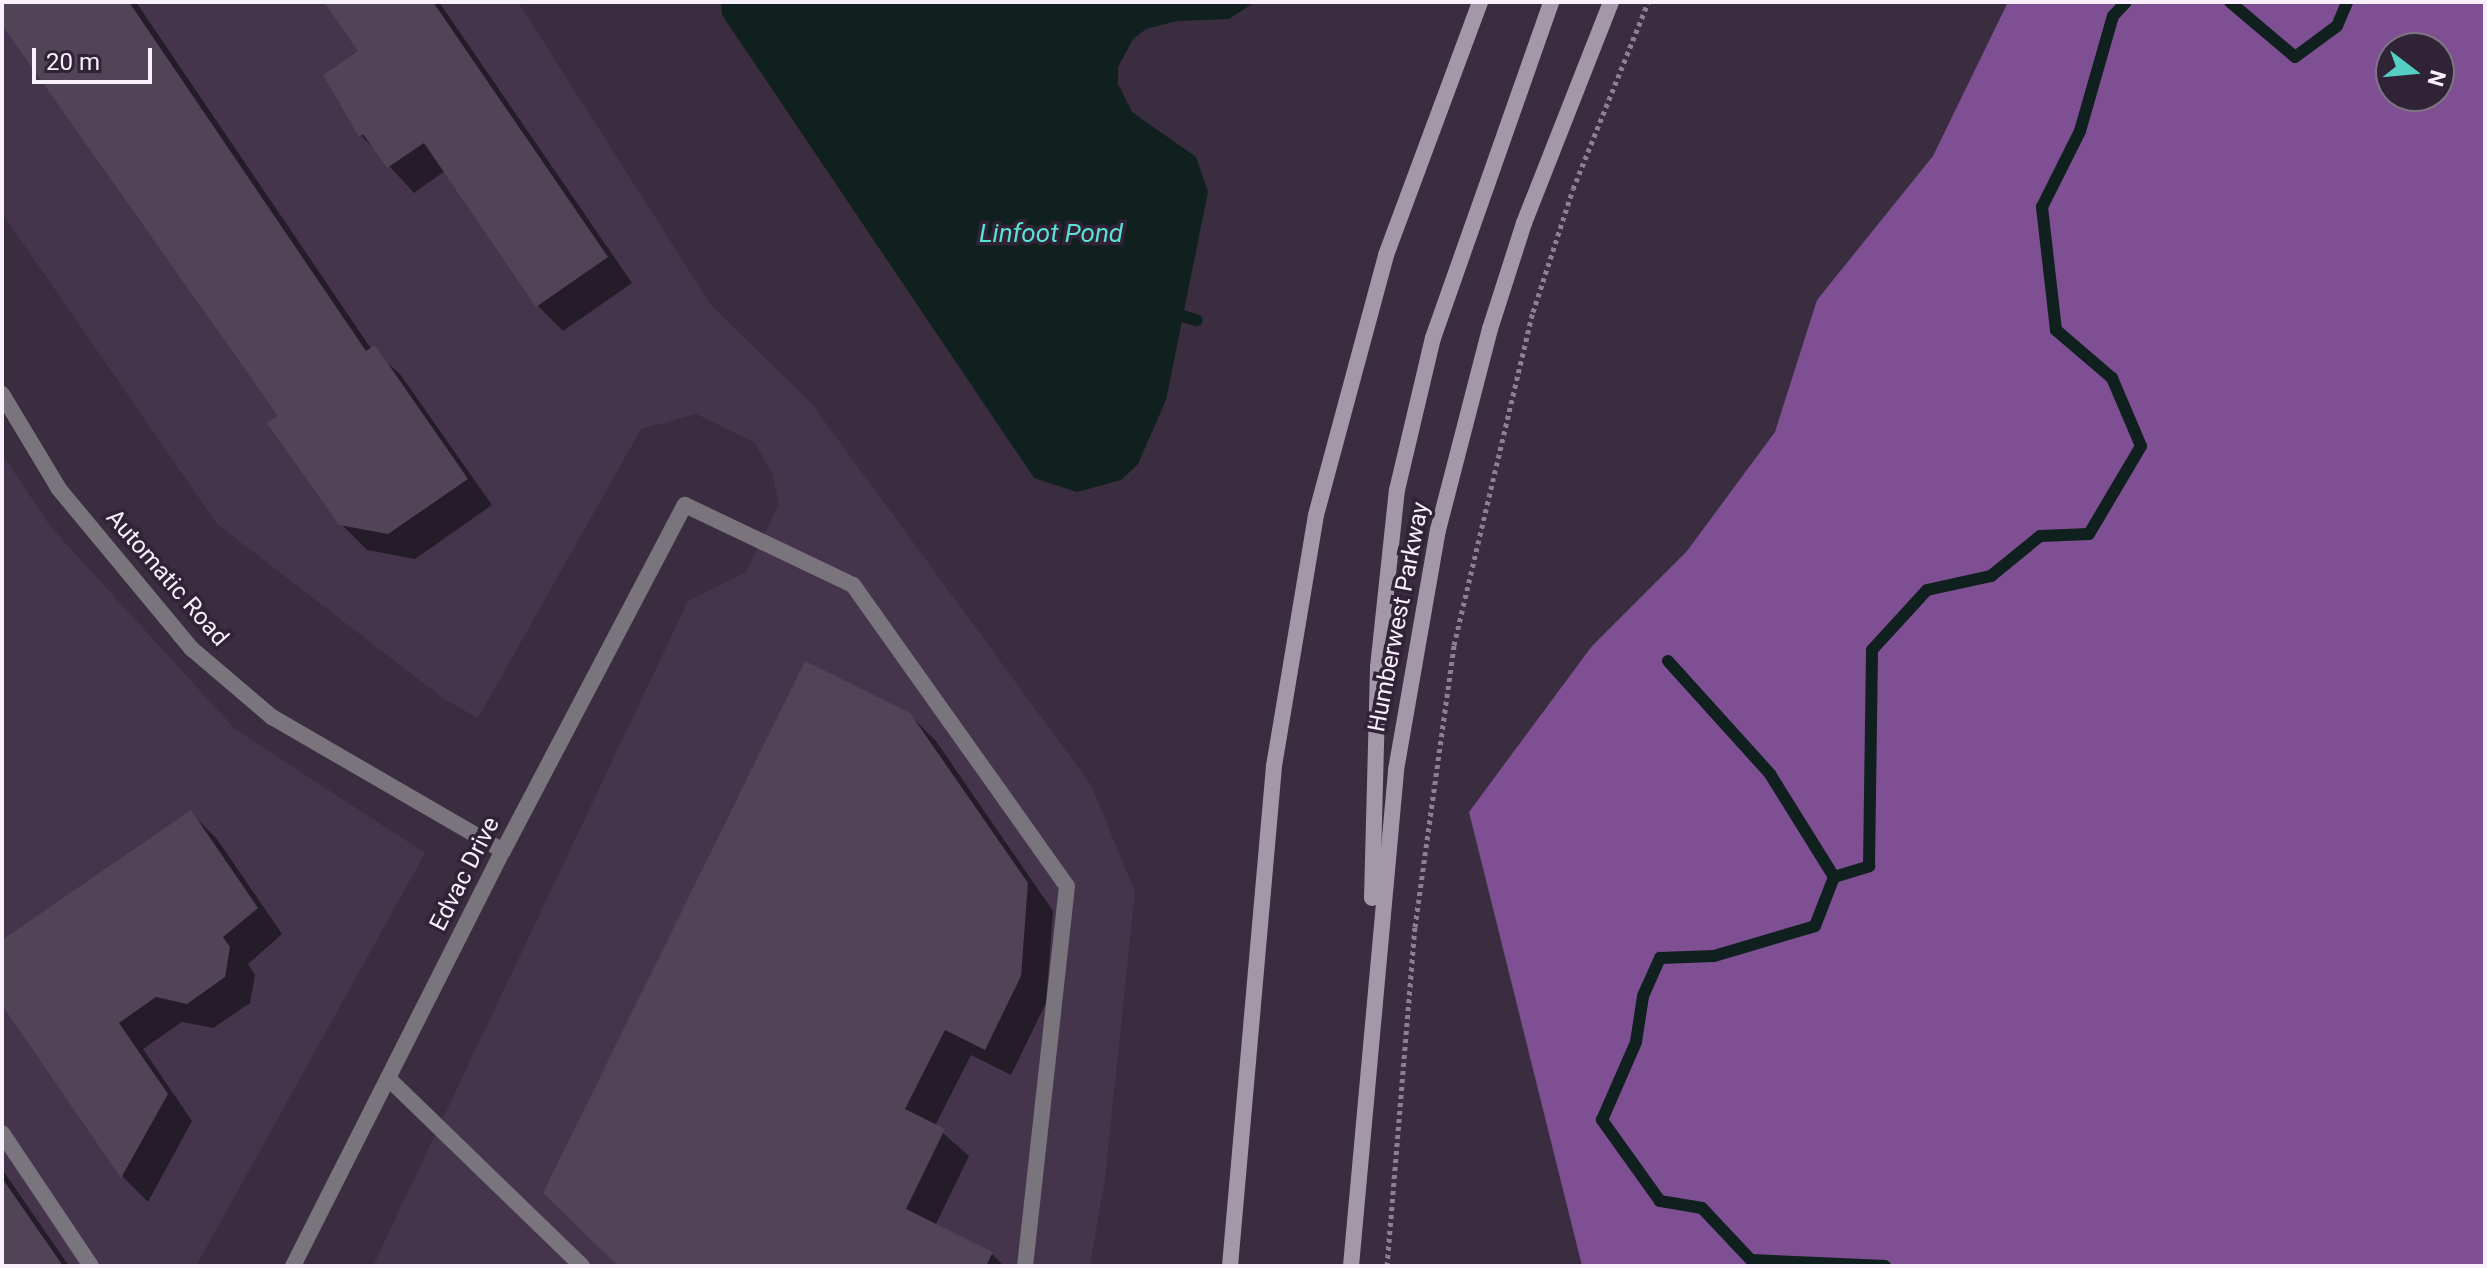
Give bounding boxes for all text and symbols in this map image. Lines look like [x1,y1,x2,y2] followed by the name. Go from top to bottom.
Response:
[36,32,156,82] scale bar
[2375,32,2455,112] north arrow
[46,48,100,76] text: 20 m
[2422,67,2451,89] text: N
[979,218,1123,250] water label: Linfoot Pond
[1363,500,1435,734] street label: Humberwest Parkway
[100,504,234,652] street label: Automatic Road
[424,812,506,936] street label: Edvac Drive

